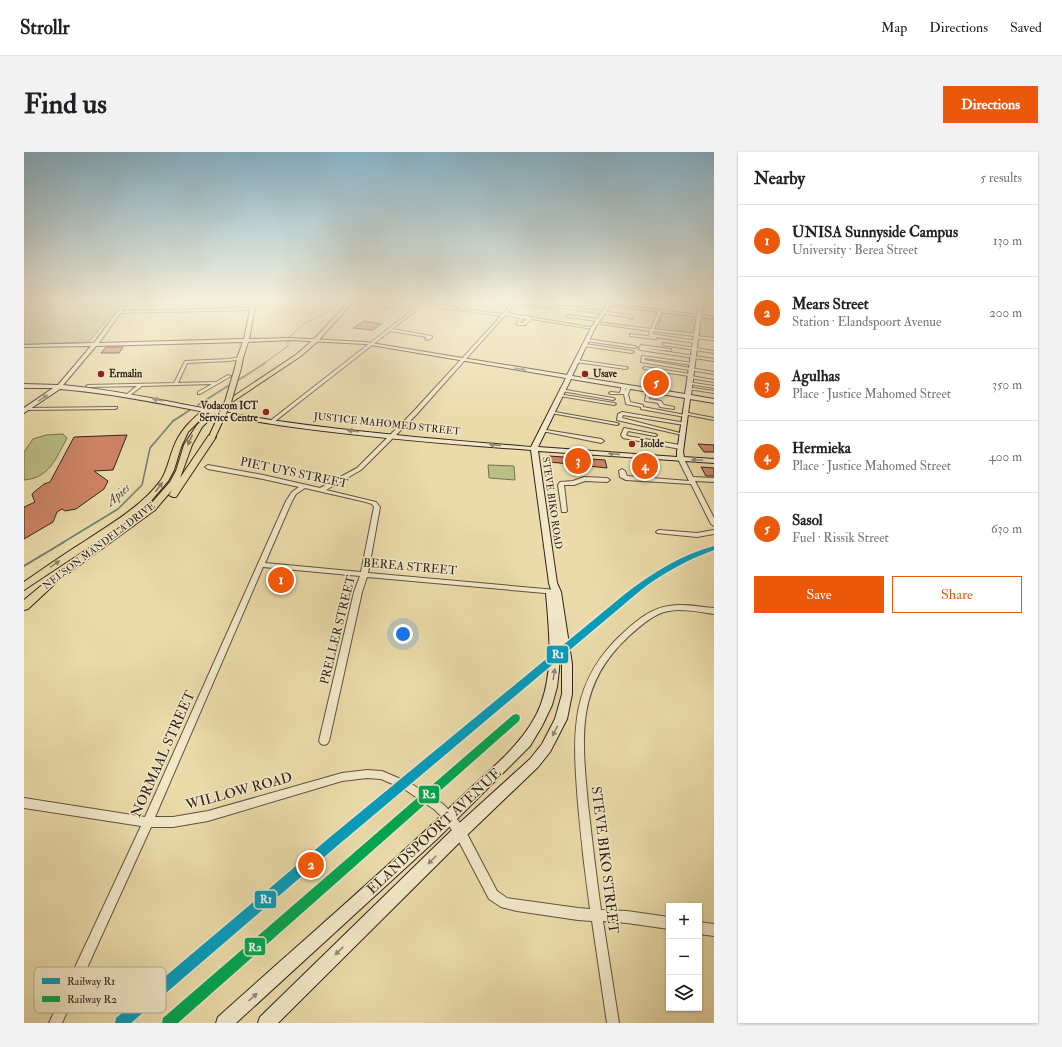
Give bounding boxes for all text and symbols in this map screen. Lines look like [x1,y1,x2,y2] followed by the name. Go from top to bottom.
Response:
[20,16,70,40] text: Strollr
[881,19,907,36] text: Map
[929,19,988,36] text: Directions
[1010,19,1042,36] text: Saved
[943,86,1038,123] button: Directions
[24,87,107,122] text: Find us
[754,168,805,189] text: Nearby
[980,170,1022,186] text: 5 results
[792,223,958,242] text: UNISA Sunnyside Campus
[765,233,769,249] text: 1
[993,233,1022,249] text: 130 m
[792,242,918,258] text: University · Berea Street
[792,295,869,314] text: Mears Street
[764,305,770,321] text: 2
[989,305,1022,321] text: 200 m
[792,314,941,330] text: Station · Elandspoort Avenue
[514,366,526,372] one-way arrow
[792,367,840,386] text: Agulhas
[109,368,143,380] place label: Ermalin
[593,368,618,380] place label: Usave
[643,368,669,398] pin: 5
[96,369,106,379] marker: Ermalin
[580,369,590,379] marker: Usave
[765,377,770,393] text: 3
[992,377,1022,393] text: 350 m
[792,386,951,402] text: Place · Justice Mahomed Street
[38,395,49,402] one-way arrow
[152,397,164,403] one-way arrow
[199,400,259,424] place label: Vodacom ICT Service Centre
[261,407,271,417] marker: Vodacom ICT Service Centre
[312,410,461,439] street label: JUSTICE MAHOMED STREET
[347,428,359,434] one-way arrow
[187,435,193,446] one-way arrow
[640,438,665,450] place label: Isolde
[627,439,637,449] marker: Isolde
[792,439,851,458] text: Hermieka
[489,441,501,448] one-way arrow
[565,446,591,476] pin: 3
[763,449,771,465] text: 4
[989,449,1022,465] text: 400 m
[608,451,620,458] one-way arrow
[632,451,658,481] pin: 4
[239,454,349,492] street label: PIET UYS STREET
[540,456,564,550] street label: STEVE BIKO ROAD
[691,456,703,463] one-way arrow
[792,458,951,474] text: Place · Justice Mahomed Street
[101,480,134,511] water label: Apies
[155,481,163,492] one-way arrow
[40,500,158,592] street label: NELSON MANDELA DRIVE
[792,511,823,530] text: Sasol
[764,521,770,537] text: 5
[991,521,1022,537] text: 630 m
[792,530,889,546] text: Fuel · Rissik Street
[362,555,458,579] street label: BEREA STREET
[50,560,61,568] one-way arrow
[268,565,294,595] pin: 1
[317,574,359,686] street label: PRELLER STREET
[754,576,884,613] button: Save
[892,576,1022,613] button: Share
[393,624,413,644] your location
[546,645,569,664] line badge: R1
[552,648,564,661] text: R1
[552,668,558,680] one-way arrow
[127,688,199,820] street label: NORMAAL STREET
[552,726,559,737] one-way arrow
[363,764,505,898] street label: ELANDSPOORT AVENUE
[183,769,294,814] street label: WILLOW ROAD
[418,785,440,804] line badge: R2
[588,785,623,935] street label: STEVE BIKO STREET
[422,788,436,801] text: R2
[298,850,324,880] pin: 2
[427,855,437,865] one-way arrow
[254,890,277,909] line badge: R1
[260,893,272,906] text: R1
[666,903,702,1011] map controls
[666,903,702,939] button: +
[244,937,266,956] line badge: R2
[666,939,702,975] button: −
[248,941,262,954] text: R2
[334,946,344,955] one-way arrow
[34,967,166,1013] legend
[67,975,115,989] text: Railway R1
[666,975,702,1011] button: layers
[67,993,117,1007] text: Railway R2
[248,993,257,1002] one-way arrow

